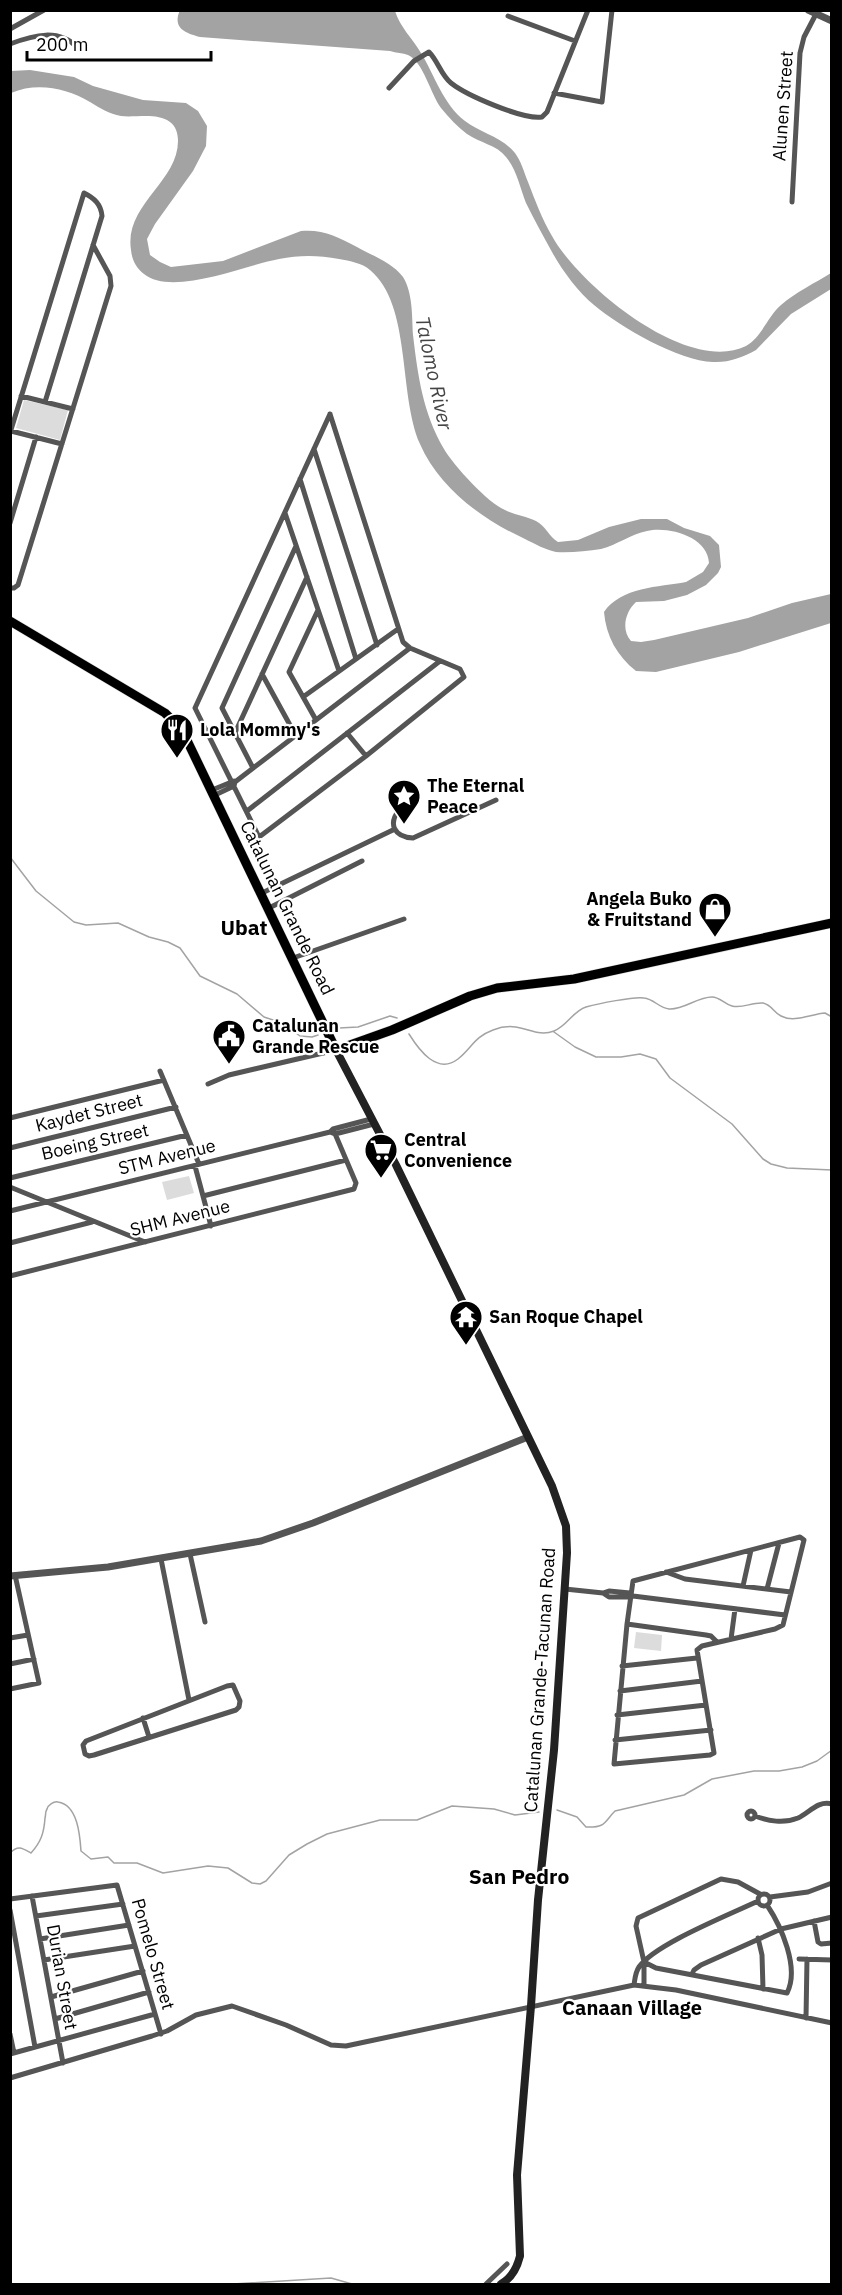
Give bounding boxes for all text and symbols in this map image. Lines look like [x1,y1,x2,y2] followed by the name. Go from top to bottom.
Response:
[27,24,212,62] scale bar
[36,33,88,56] text: 200 m
[767,50,798,162] street label: Alunen Street
[409,314,460,433] water label: Talomo River
[159,712,195,759] restaurant icon: Lola Mommy's
[200,718,320,741] place label: Lola Mommy's
[427,774,525,818] place label: The Eternal Peace
[386,778,422,825] place icon: The Eternal Peace
[235,817,340,999] street label: Catalunan Grande Road
[586,887,692,931] place label: Angela Buko & Fruitstand
[697,891,733,938] shop icon: Angela Buko & Fruitstand
[220,913,268,941] district label: Ubat
[252,1014,379,1058] place label: Catalunan Grande Rescue
[211,1018,247,1065] public building icon: Catalunan Grande Rescue
[33,1088,145,1137] street label: Kaydet Street
[39,1118,151,1165] street label: Boeing Street
[404,1128,512,1172] place label: Central Convenience
[363,1132,399,1179] supermarket icon: Central Convenience
[116,1133,218,1180] street label: STM Avenue
[128,1194,232,1241] street label: SHM Avenue
[448,1299,484,1346] temple icon: San Roque Chapel
[489,1305,643,1328] place label: San Roque Chapel
[519,1547,560,1813] street label: Catalunan Grande-Tacunan Road
[469,1862,569,1890] district label: San Pedro
[127,1896,180,2012] street label: Pomelo Street
[42,1922,83,2032] street label: Durian Street
[562,1994,702,2021] district label: Canaan Village

